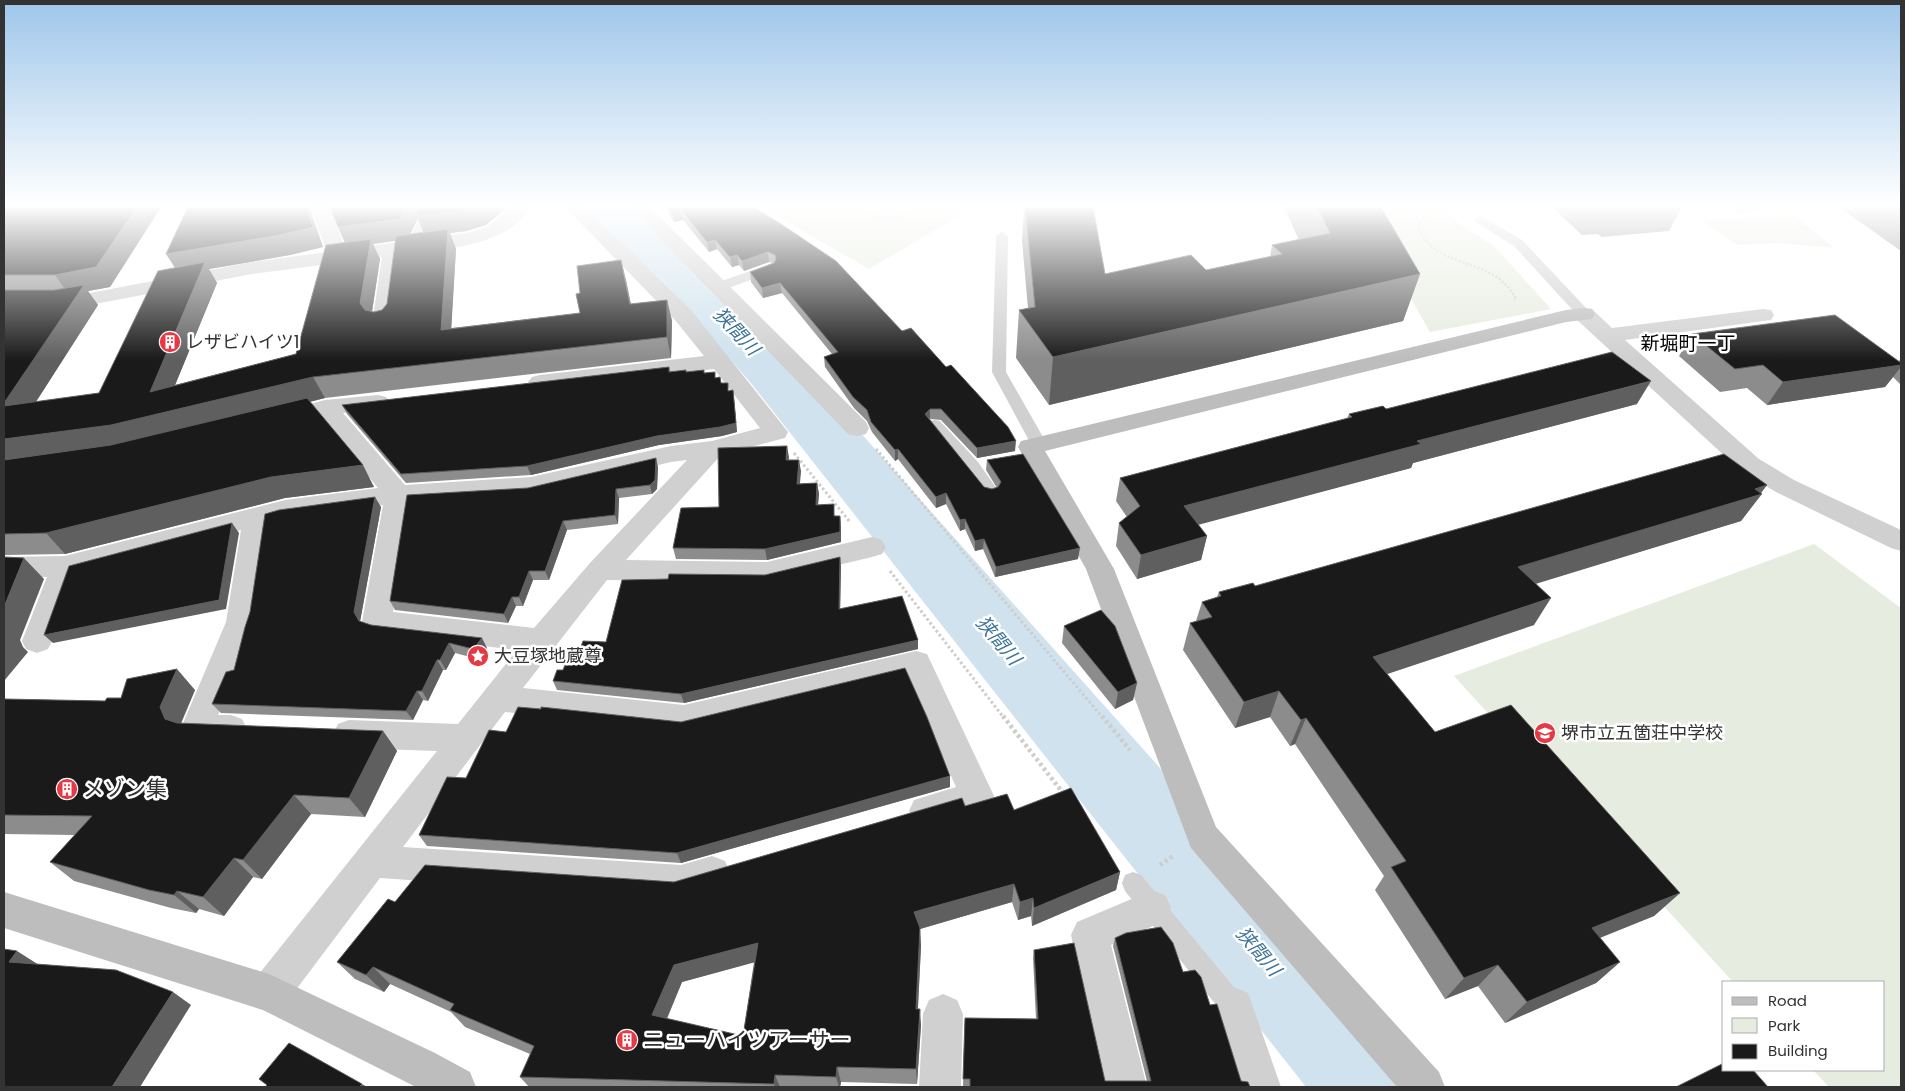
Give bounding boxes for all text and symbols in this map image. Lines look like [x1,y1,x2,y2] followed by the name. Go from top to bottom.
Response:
[707,301,767,363] water label: 狭間川
[186,329,299,354] place label: レザビハイツ1
[158,330,182,354] building icon: レザビハイツ1
[1640,330,1736,357] district label: 新堀町一丁
[970,610,1029,672] water label: 狭間川
[494,643,602,668] place label: 大豆塚地蔵尊
[466,644,490,668] place icon: 大豆塚地蔵尊
[1561,720,1723,745] place label: 堺市立五箇荘中学校
[1533,721,1557,745] school or university icon: 堺市立五箇荘中学校
[83,774,167,803] place label: メゾン集
[55,777,79,801] building icon: メゾン集
[1230,921,1289,983] water label: 狭間川
[1722,981,1885,1071] legend
[1768,990,1807,1011] text: Road
[1768,1015,1800,1036] text: Park
[643,1025,850,1054] place label: ニューハイツアーサー
[615,1028,639,1052] building icon: ニューハイツアーサー
[1768,1040,1828,1061] text: Building

